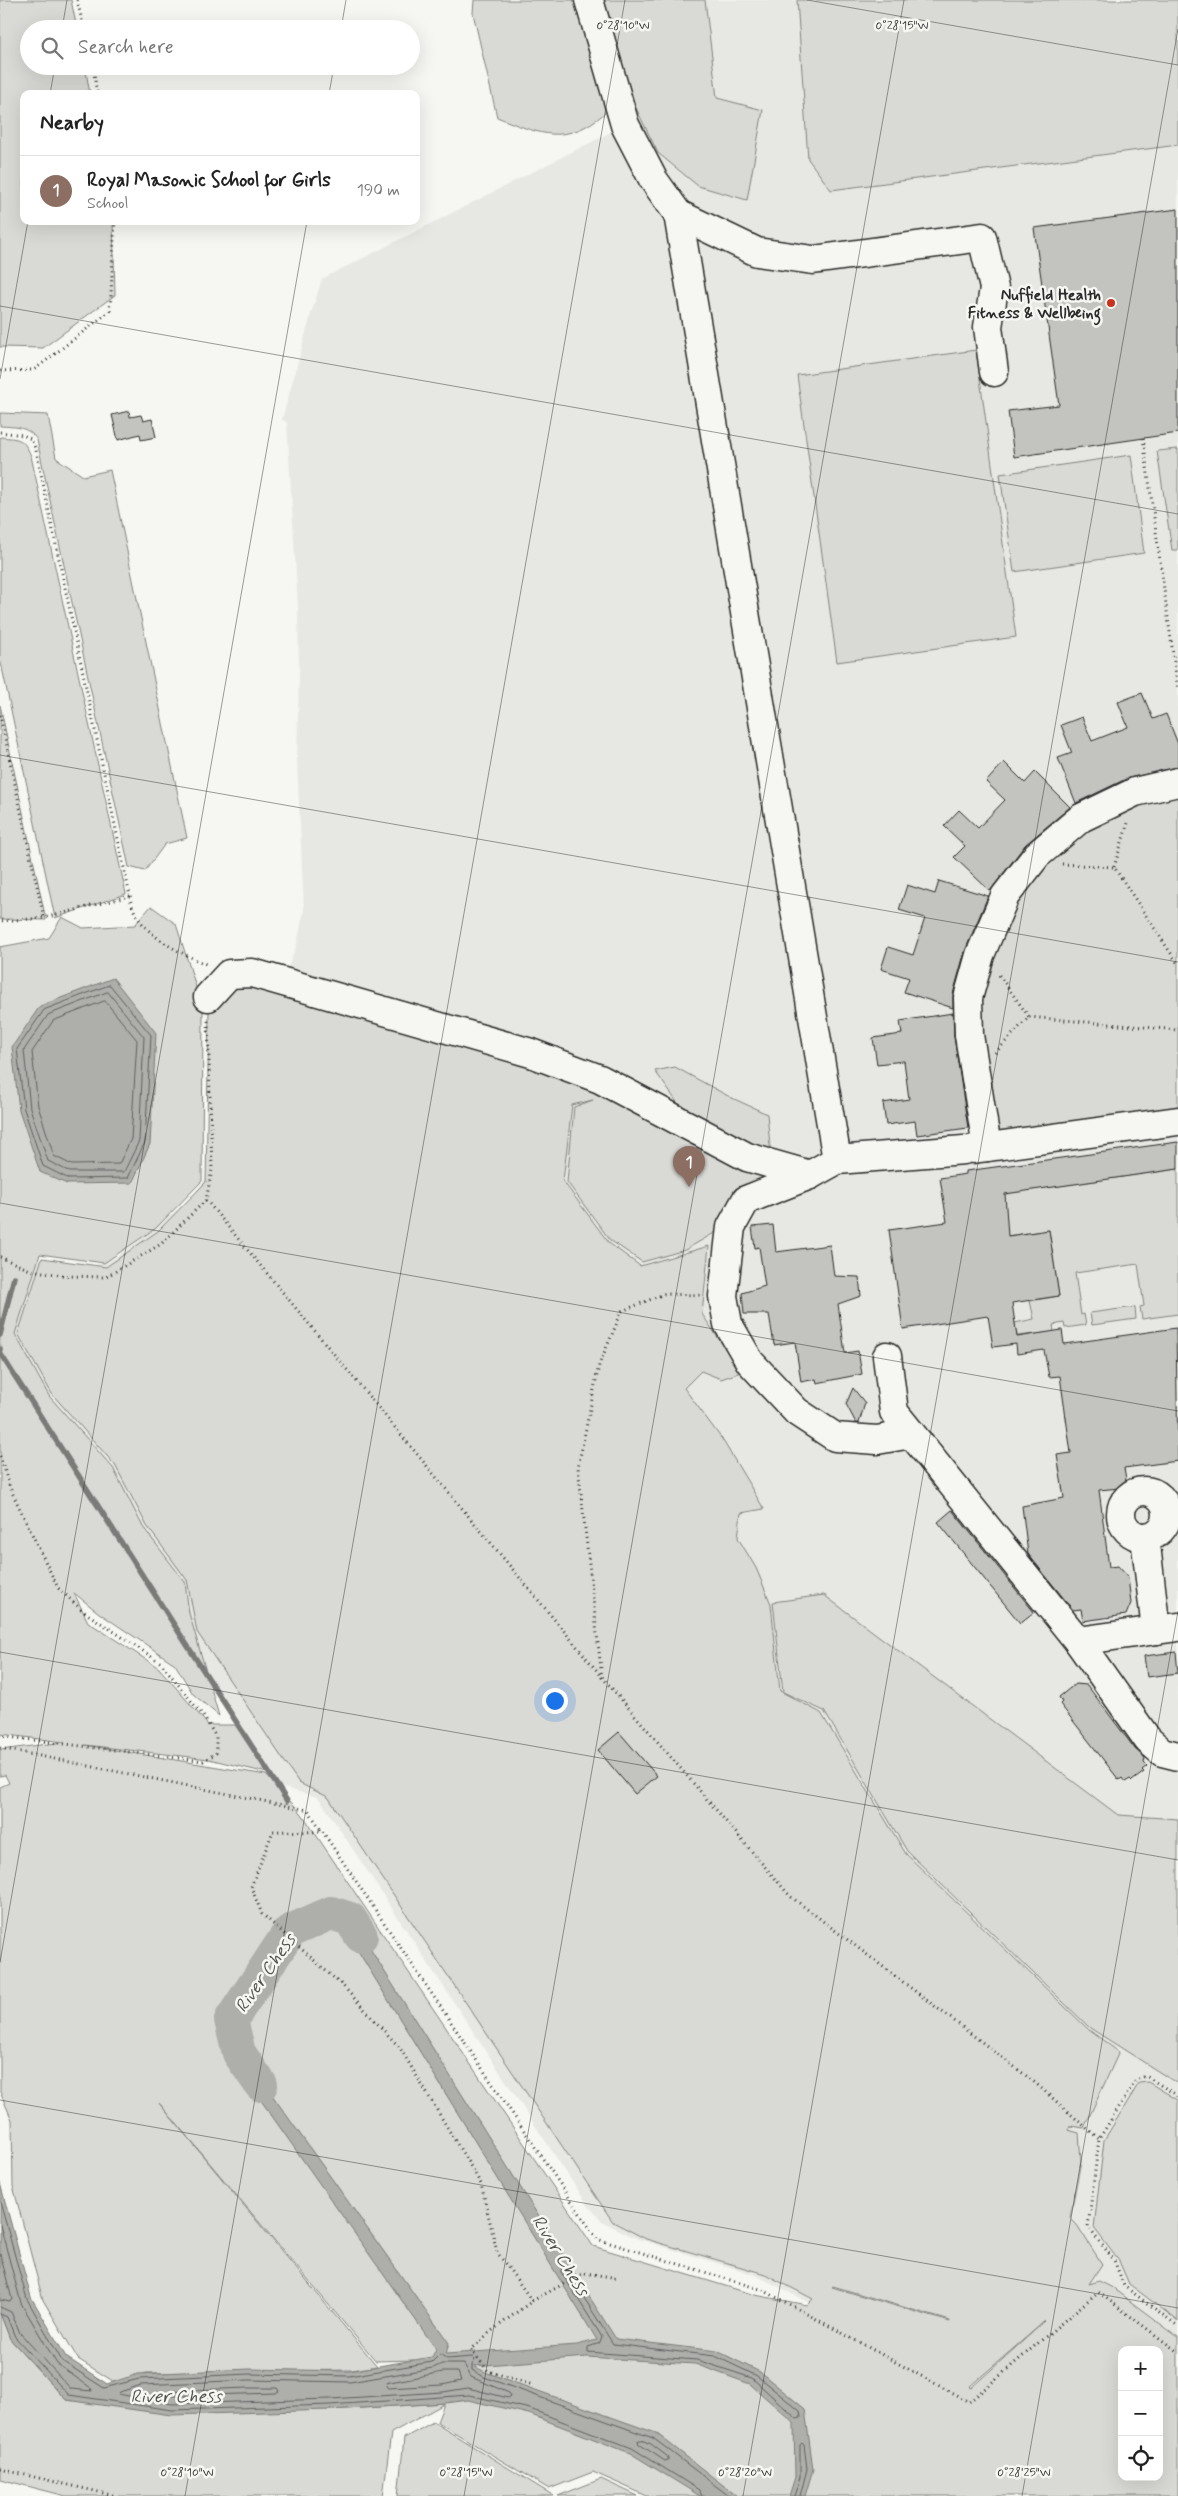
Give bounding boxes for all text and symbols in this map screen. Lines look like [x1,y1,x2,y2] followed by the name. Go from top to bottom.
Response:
[596,18,650,34] text: 0°28'10"W
[876,18,929,34] text: 0°28'15"W
[20,20,420,75] search box
[38,34,66,62] icon: search
[78,35,174,60] text: Search here
[40,109,104,137] text: Nearby
[87,168,331,193] text: Royal Masonic School for Girls
[52,180,60,201] text: 1
[357,180,400,201] text: 190 m
[87,193,128,214] text: School
[968,285,1101,326] place label: Nuffield Health Fitness & Wellbeing
[1105,297,1117,309] marker: Nuffield Health Fitness & Wellbeing
[673,1146,705,1187] pin: 1
[542,1688,568,1714] your location
[230,1928,303,2018] water label: River Chess
[526,2211,595,2302] water label: River Chess
[1118,2346,1163,2481] map controls
[1118,2346,1163,2391] button: +
[131,2385,223,2409] water label: River Chess
[1118,2391,1163,2436] button: −
[1118,2436,1163,2481] button: locate
[160,2465,214,2481] text: 0°28'10"W
[440,2465,493,2481] text: 0°28'15"W
[718,2465,772,2481] text: 0°28'20"W
[997,2465,1051,2481] text: 0°28'25"W

